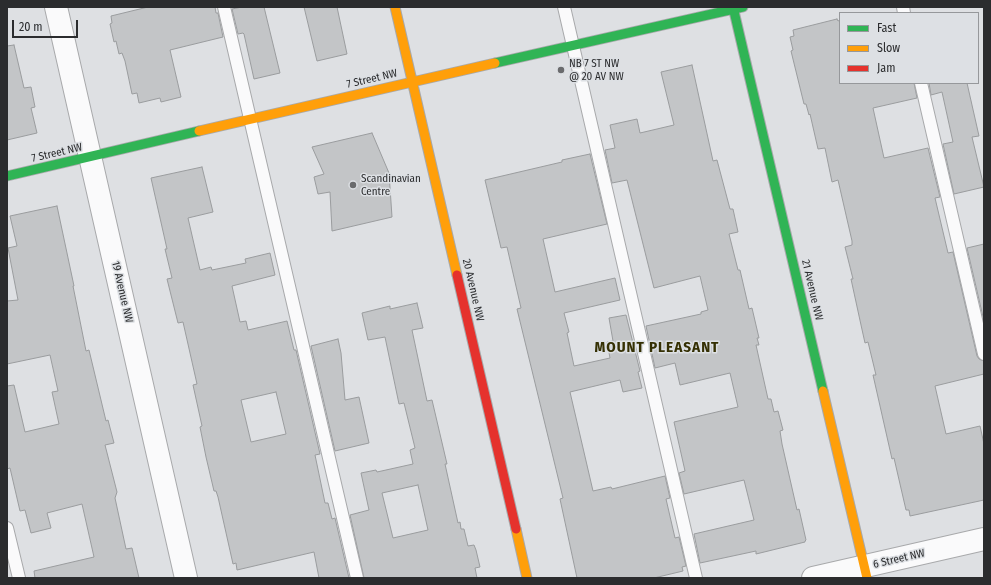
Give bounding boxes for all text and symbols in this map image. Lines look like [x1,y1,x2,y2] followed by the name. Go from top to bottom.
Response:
[14,12,80,38] scale bar
[839,12,979,84] legend
[19,20,43,34] text: 20 m
[877,21,896,35] text: Fast
[877,41,900,55] text: Slow
[569,57,624,83] place label: NB 7 ST NW @ 20 AV NW
[877,61,895,75] text: Jam
[556,65,566,75] marker: NB 7 ST NW @ 20 AV NW
[345,67,399,91] street label: 7 Street NW
[30,141,84,165] street label: 7 Street NW
[361,172,421,198] place label: Scandinavian Centre
[348,180,358,190] marker: Scandinavian Centre
[459,257,487,323] street label: 20 Avenue NW
[799,258,825,322] street label: 21 Avenue NW
[109,260,135,324] street label: 19 Avenue NW
[595,339,719,357] district label: MOUNT PLEASANT
[872,547,926,571] street label: 6 Street NW

